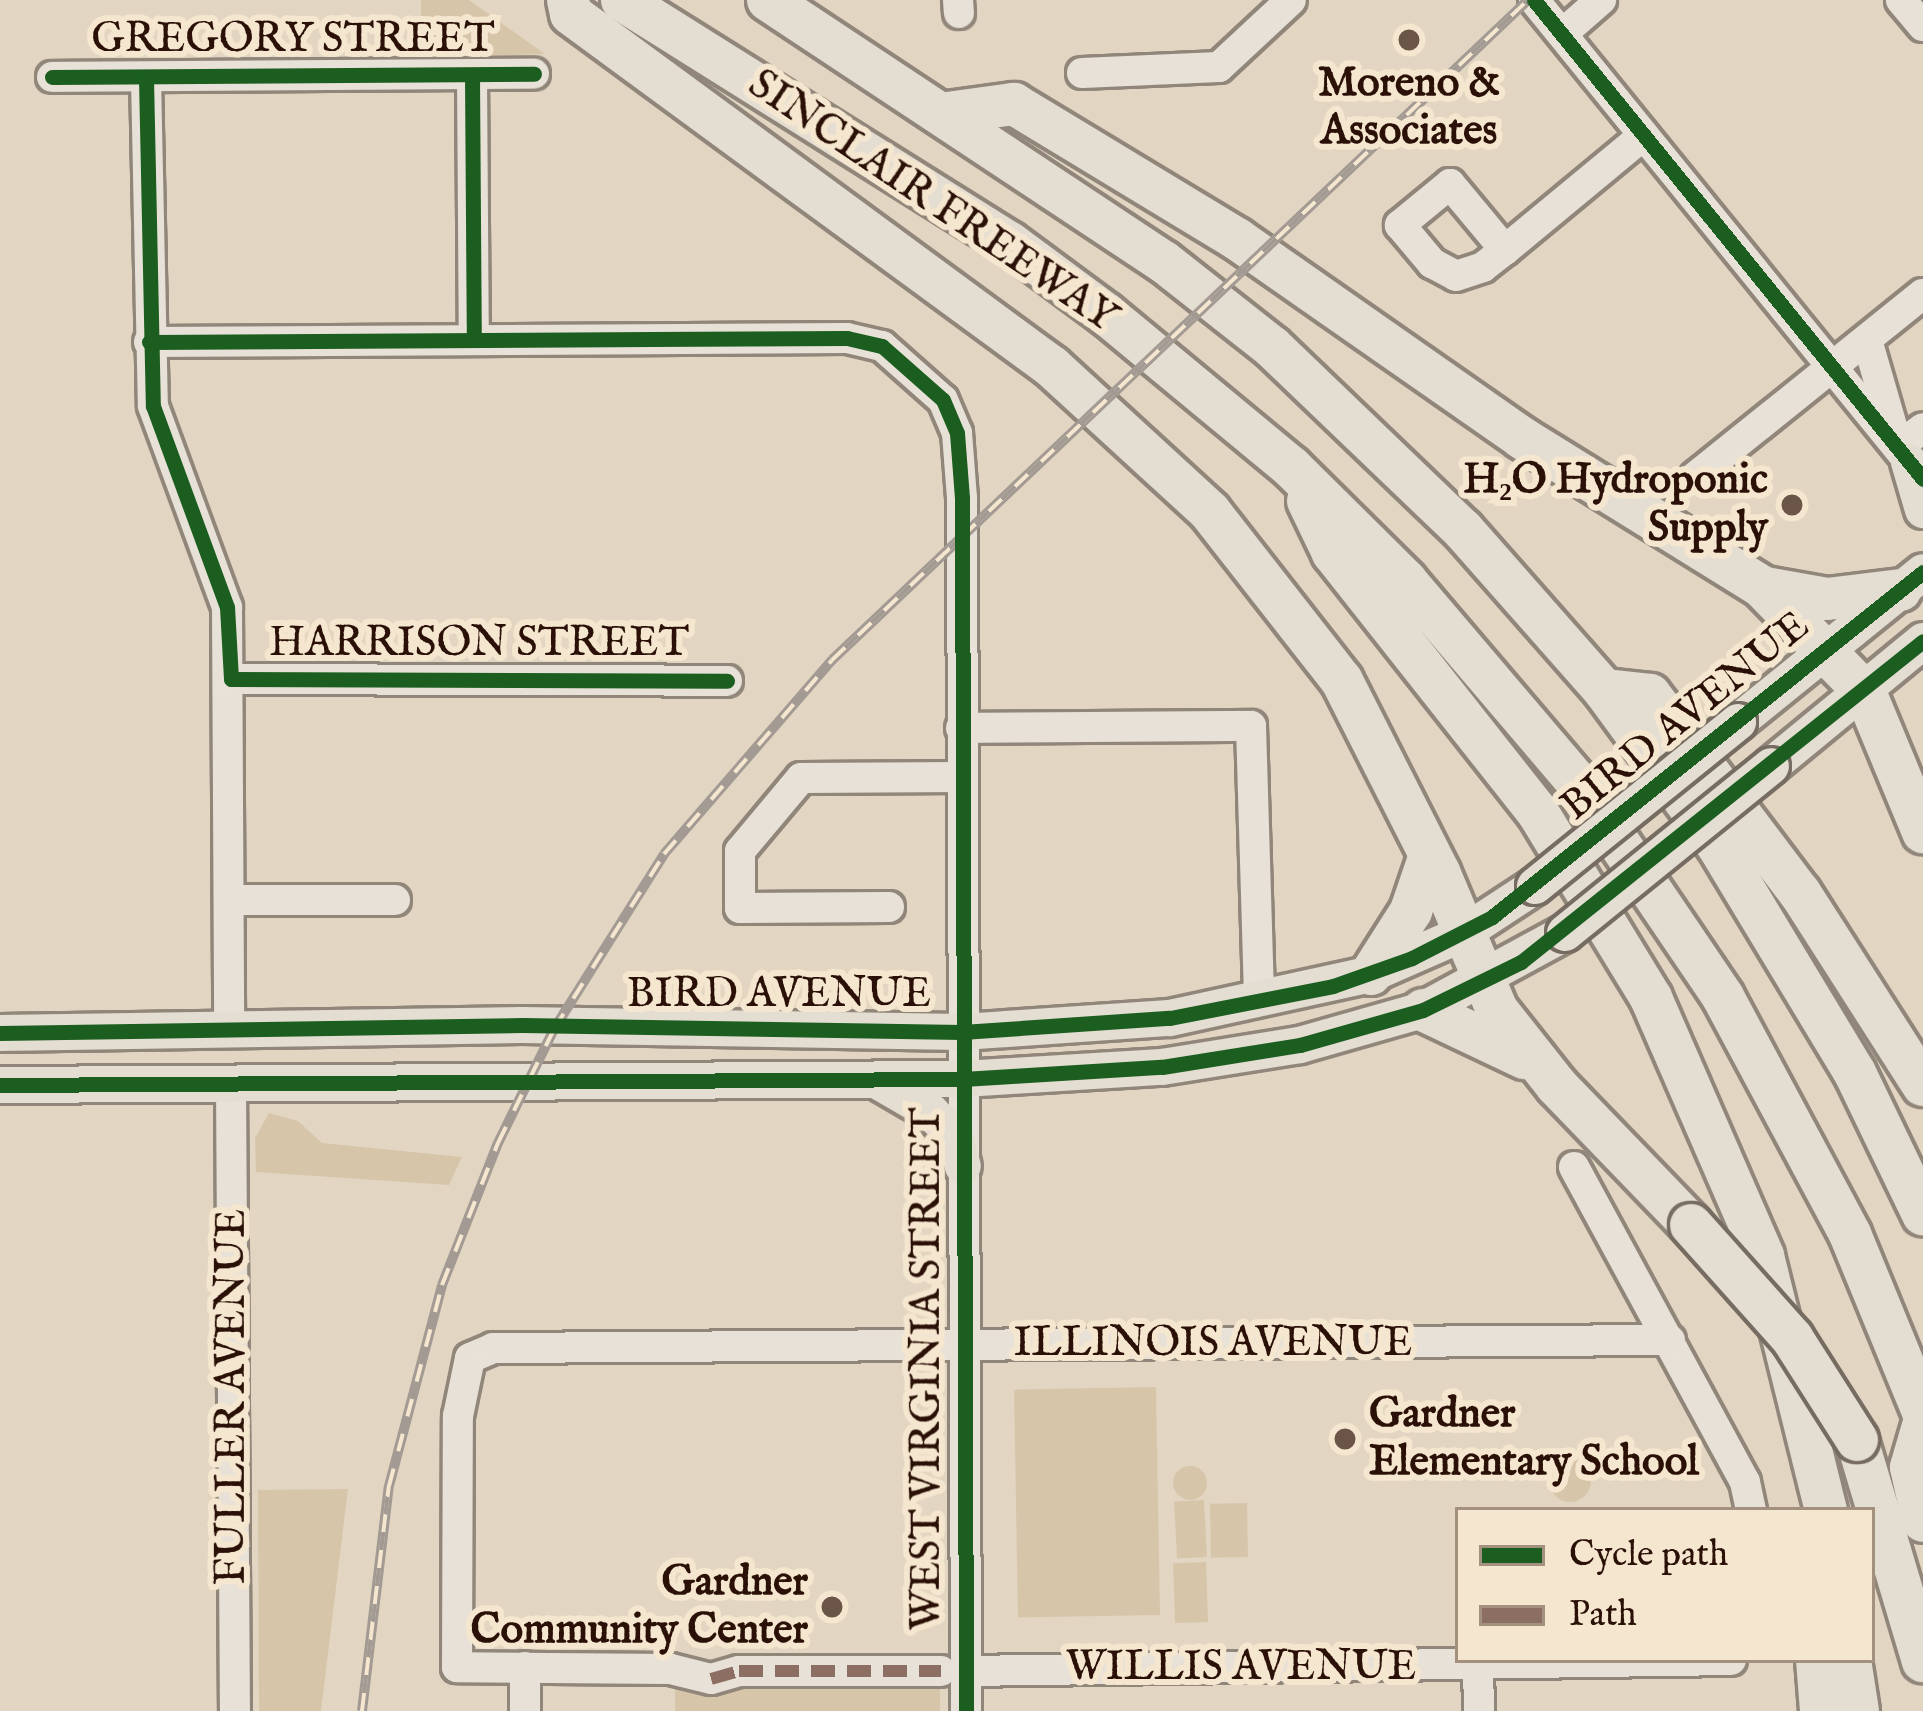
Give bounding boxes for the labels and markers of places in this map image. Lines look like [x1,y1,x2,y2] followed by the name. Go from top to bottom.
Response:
[1396,27,1422,53] marker: Moreno & Associates
[1318,59,1500,158] place label: Moreno & Associates
[1463,456,1768,554] place label: H₂O Hydroponic Supply
[1779,492,1805,518] marker: H₂O Hydroponic Supply
[1369,1390,1699,1488] place label: Gardner Elementary School
[1332,1426,1358,1452] marker: Gardner Elementary School
[471,1558,808,1656] place label: Gardner Community Center
[819,1594,845,1620] marker: Gardner Community Center

